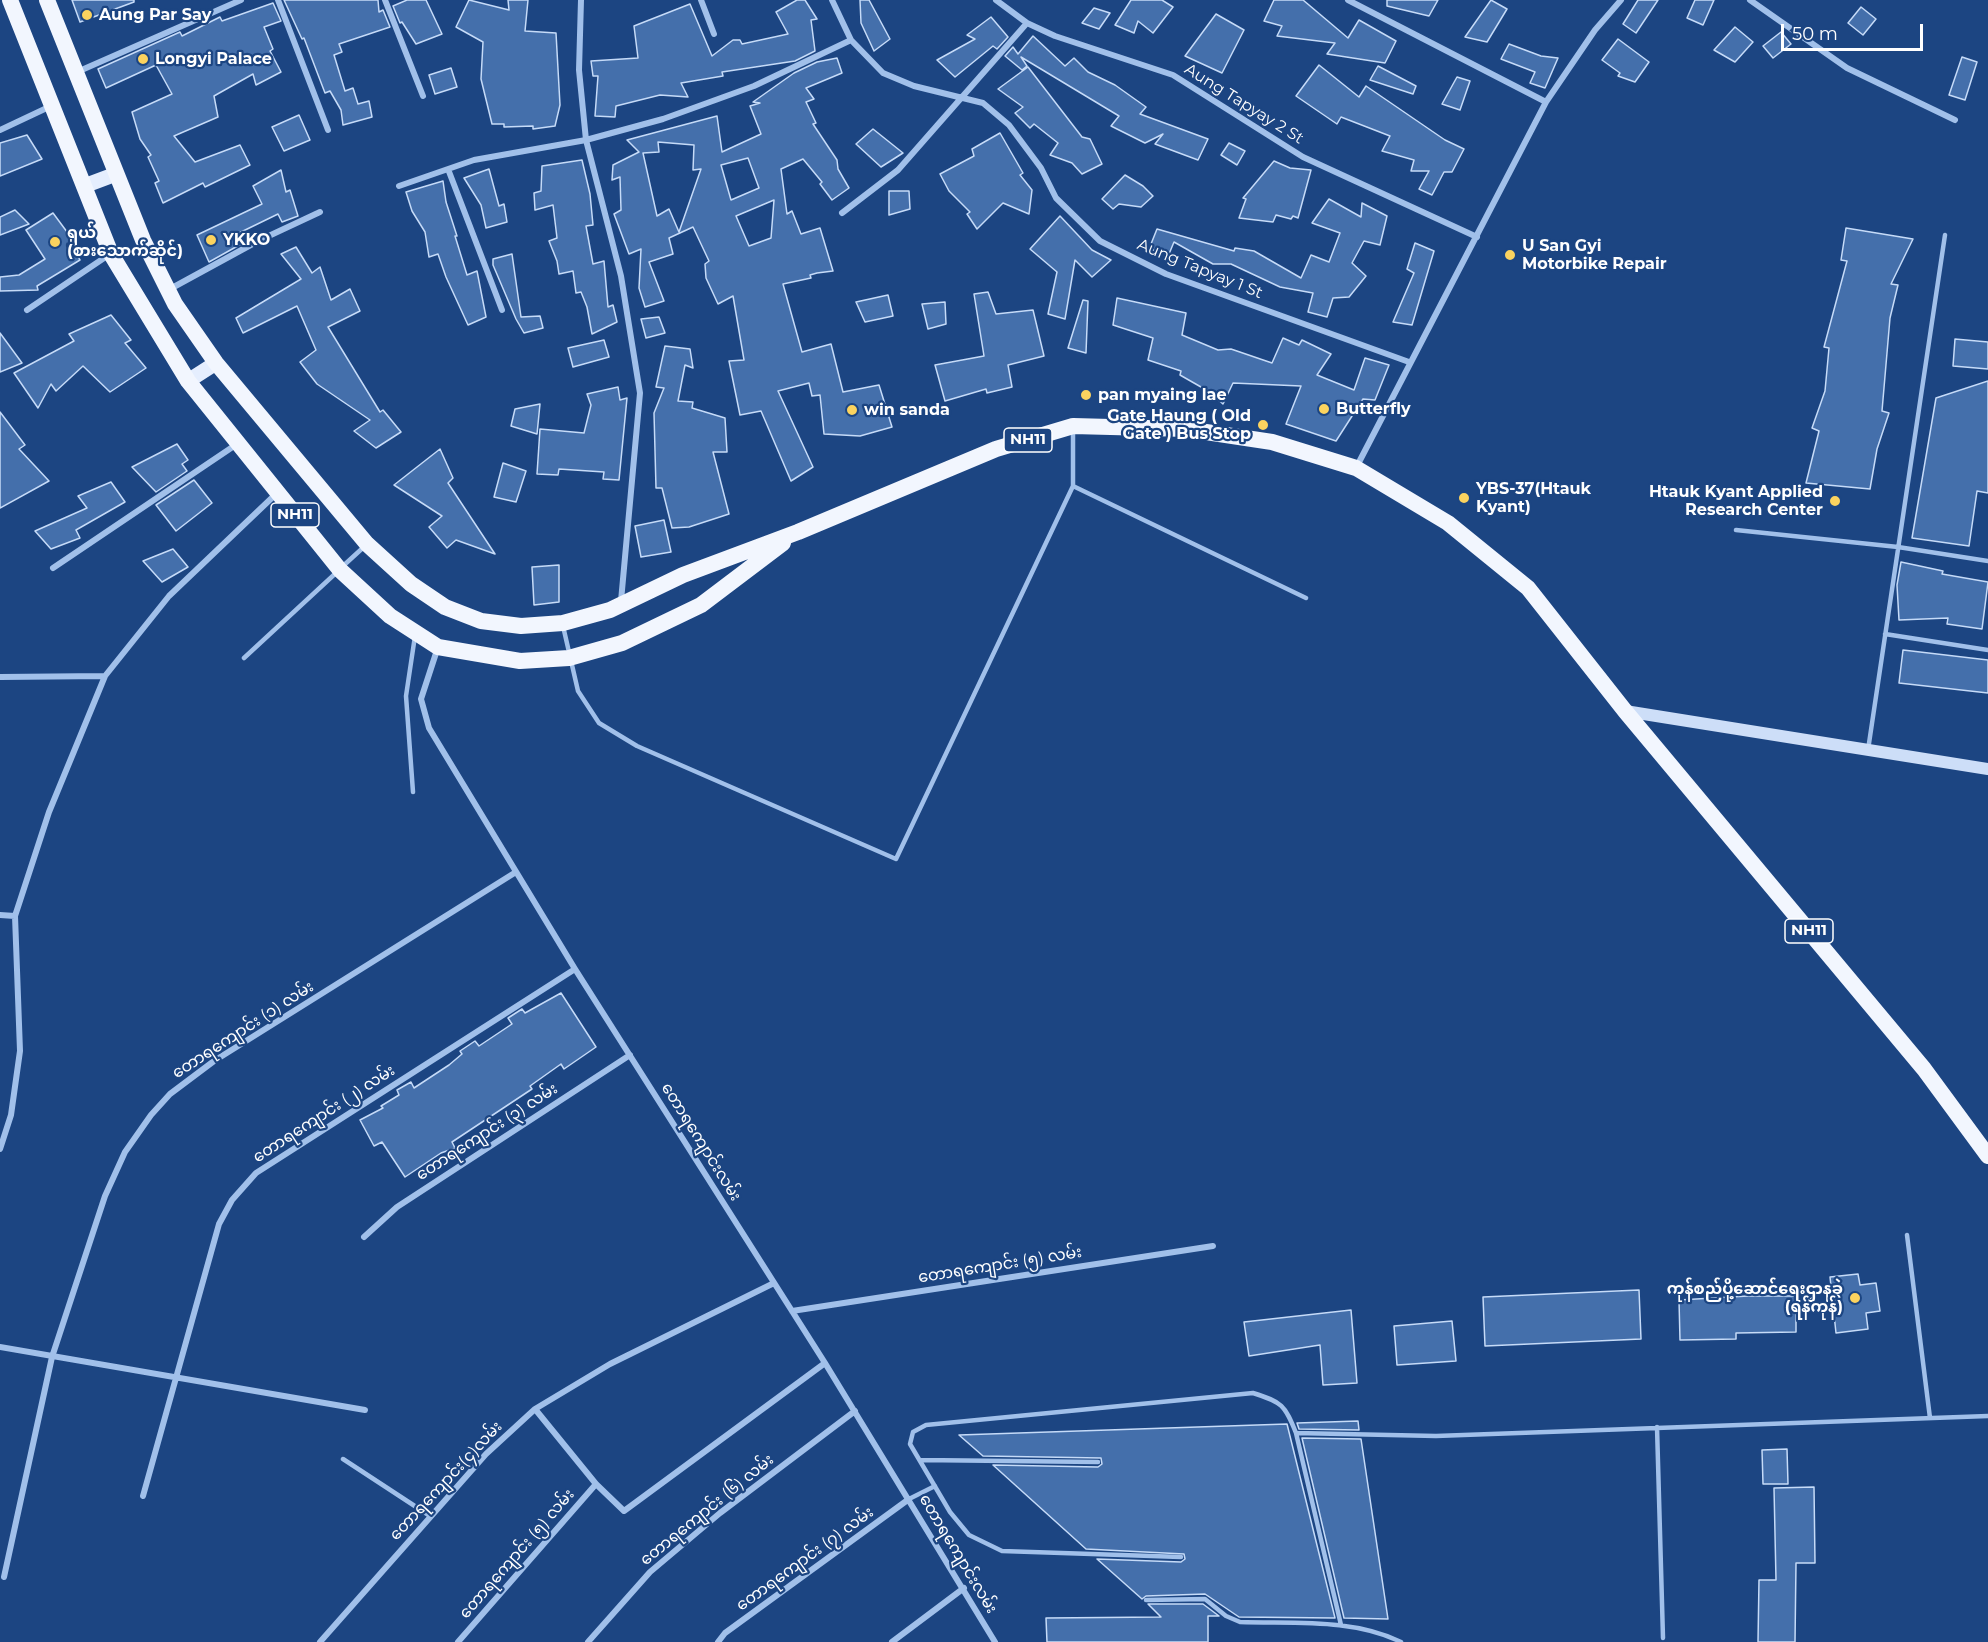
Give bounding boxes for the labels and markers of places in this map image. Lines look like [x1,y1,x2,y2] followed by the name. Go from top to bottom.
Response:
[99,5,211,25] place label: Aung Par Say
[80,8,94,22] marker: Aung Par Say
[155,49,272,69] place label: Longyi Palace
[136,52,150,66] marker: Longyi Palace
[67,223,183,261] place label: ရှယ် (စားသောက်ဆိုင်)
[223,230,270,250] place label: YKKO
[204,233,218,247] marker: YKKO
[48,235,62,249] marker: ရှယ် (စားသောက်ဆိုင်)
[1522,236,1667,274] place label: U San Gyi Motorbike Repair
[1503,248,1517,262] marker: U San Gyi Motorbike Repair
[1098,385,1227,405] place label: pan myaing lae
[1079,388,1093,402] marker: pan myaing lae
[1336,399,1410,419] place label: Butterfly
[864,400,950,420] place label: win sanda
[1317,402,1331,416] marker: Butterfly
[845,403,859,417] marker: win sanda
[1107,406,1251,444] place label: Gate Haung ( Old Gate ) Bus Stop
[1256,418,1270,432] marker: Gate Haung ( Old Gate ) Bus Stop
[1476,479,1591,517] place label: YBS-37(Htauk Kyant)
[1649,482,1823,520] place label: Htauk Kyant Applied Research Center
[1457,491,1471,505] marker: YBS-37(Htauk Kyant)
[1828,494,1842,508] marker: Htauk Kyant Applied Research Center
[1667,1279,1843,1317] place label: ကုန်စည်ပို့ဆောင်ရေးဌာနခွဲ (ရန်ကုန်)
[1848,1291,1862,1305] marker: ကုန်စည်ပို့ဆောင်ရေးဌာနခွဲ (ရန်ကုန်)

